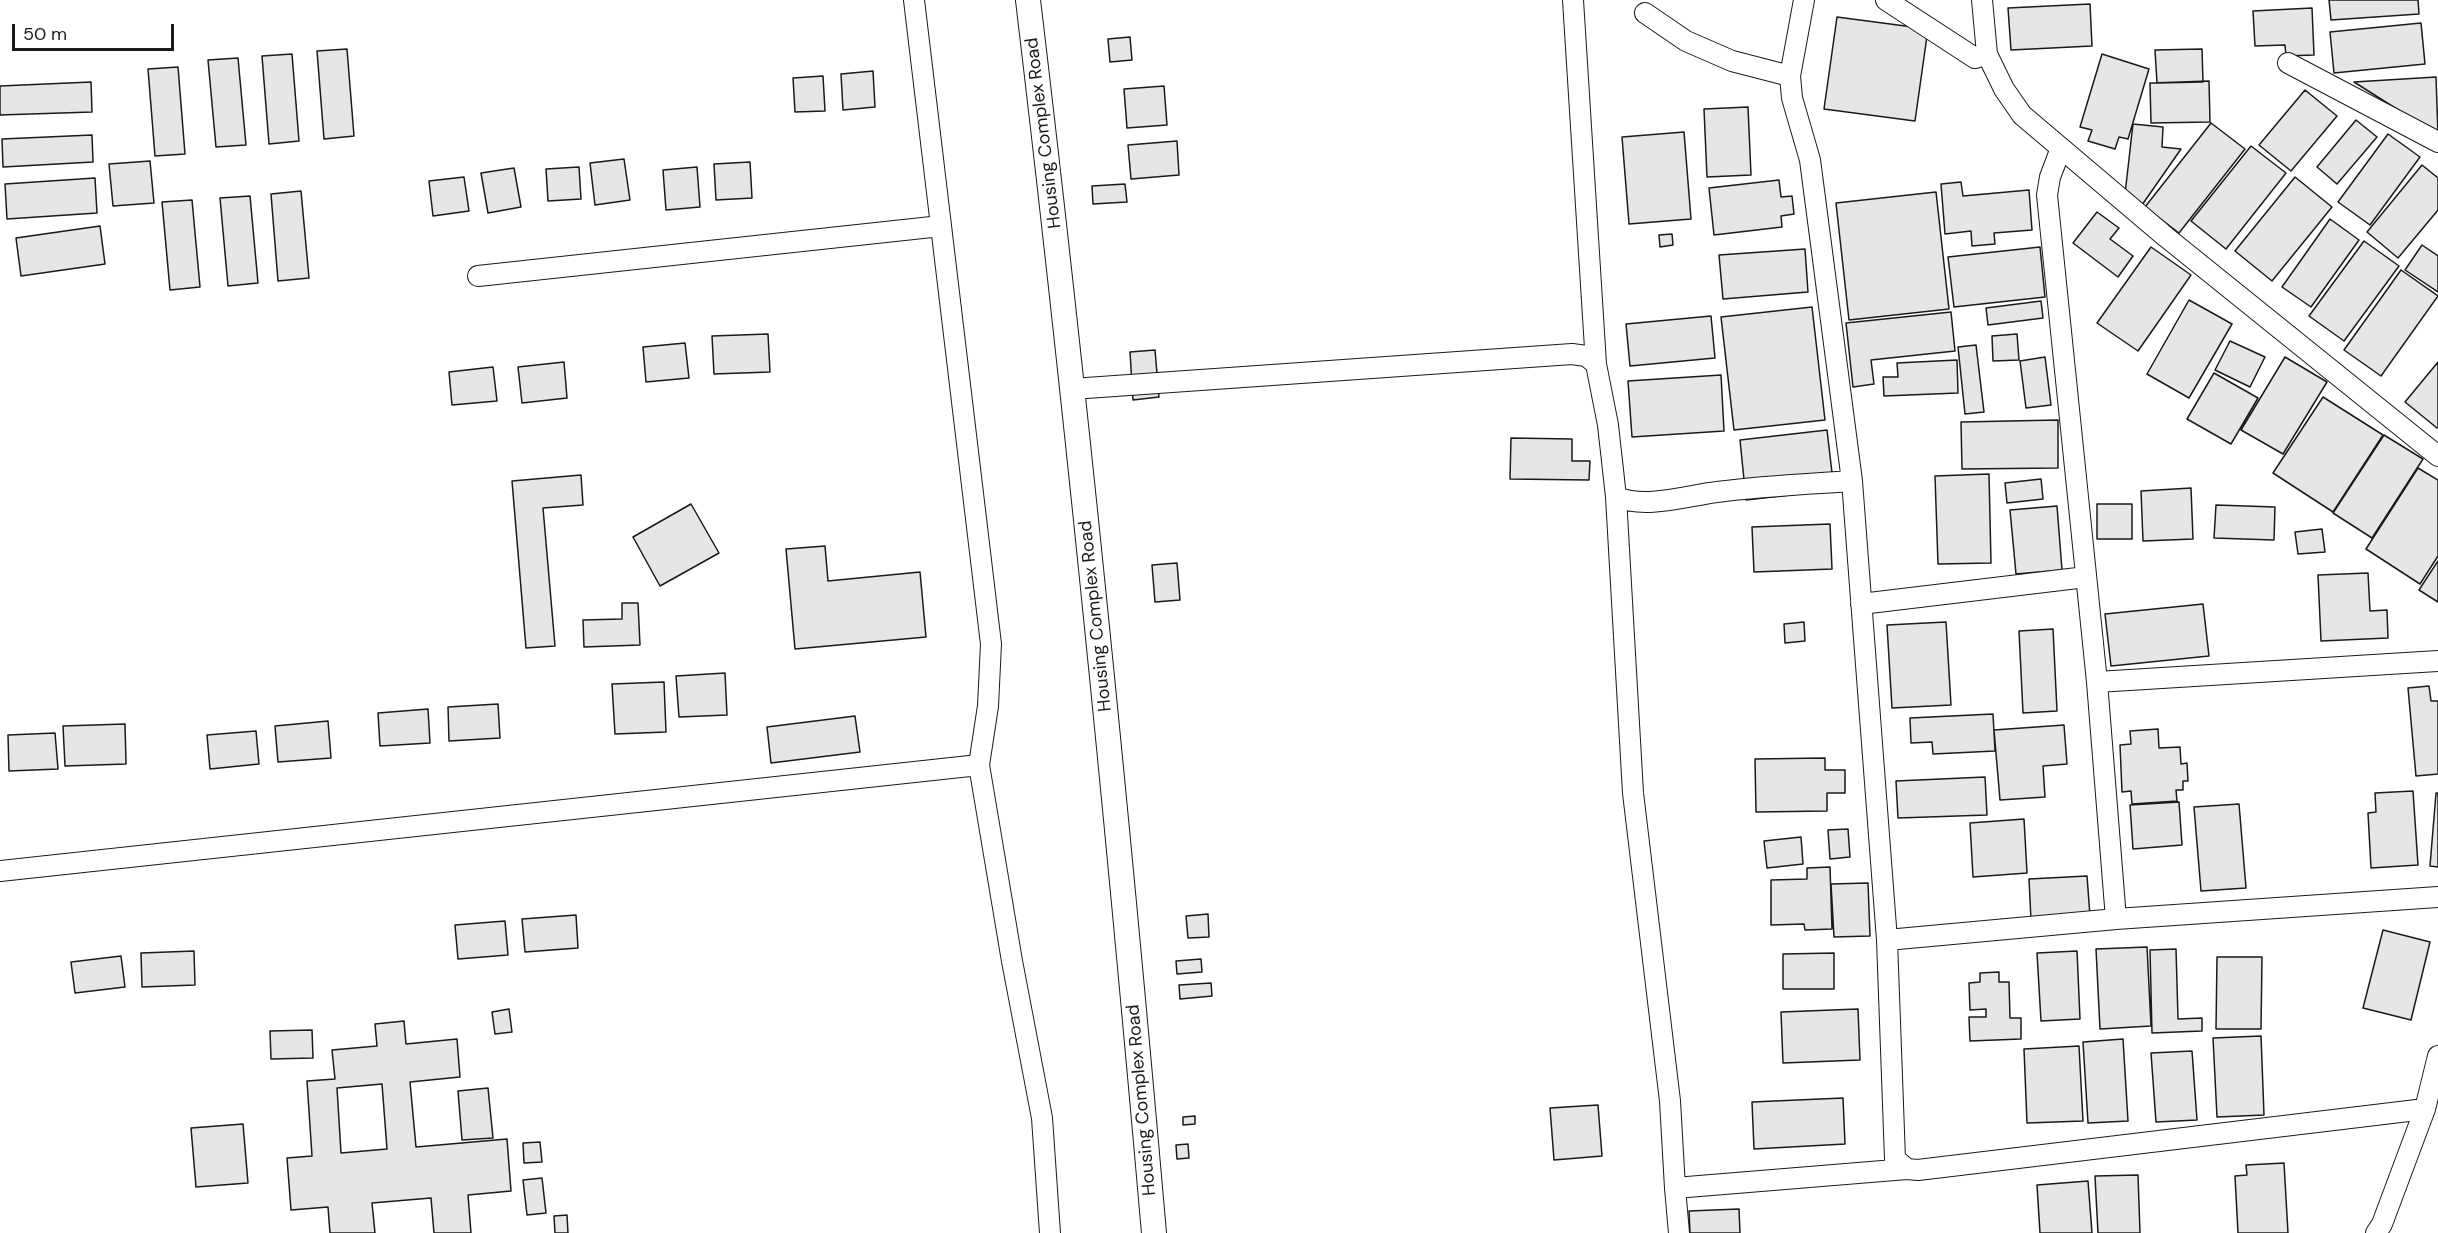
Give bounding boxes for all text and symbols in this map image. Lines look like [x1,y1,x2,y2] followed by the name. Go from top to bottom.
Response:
[15,12,177,50] scale bar
[23,22,67,46] text: 50 m
[1022,36,1066,230] street label: Housing Complex Road
[1075,519,1117,713] street label: Housing Complex Road
[1123,1003,1161,1197] street label: Housing Complex Road

